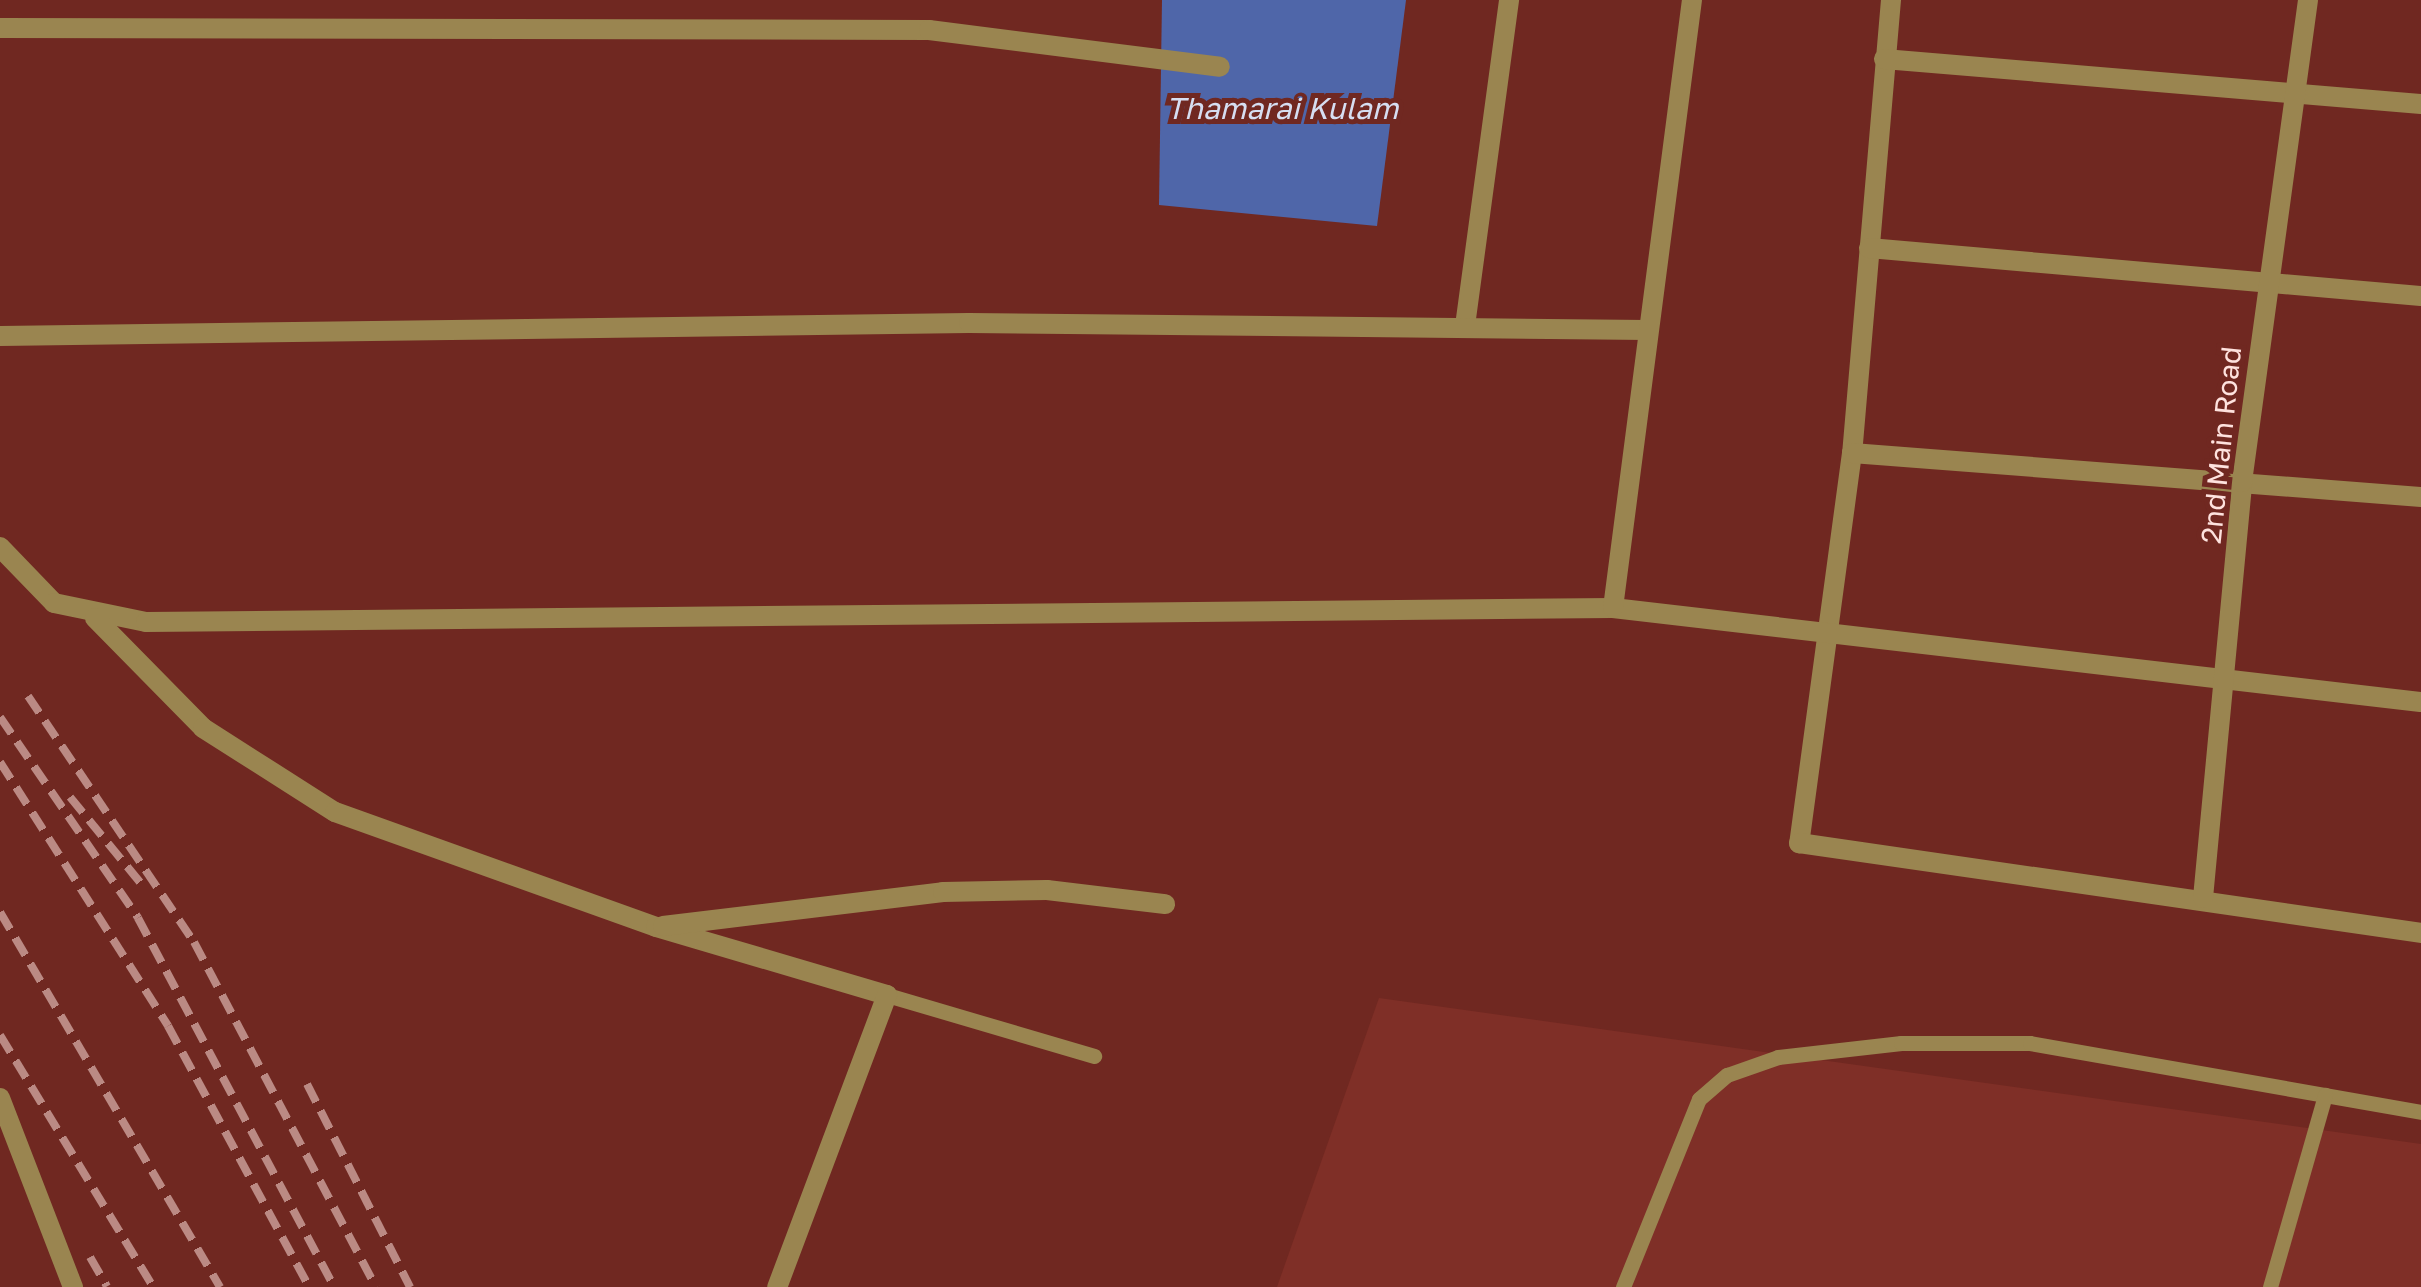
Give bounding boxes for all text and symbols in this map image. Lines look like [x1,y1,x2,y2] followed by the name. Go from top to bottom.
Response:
[1166,90,1398,126] water label: Thamarai Kulam
[2194,345,2248,545] street label: 2nd Main Road

